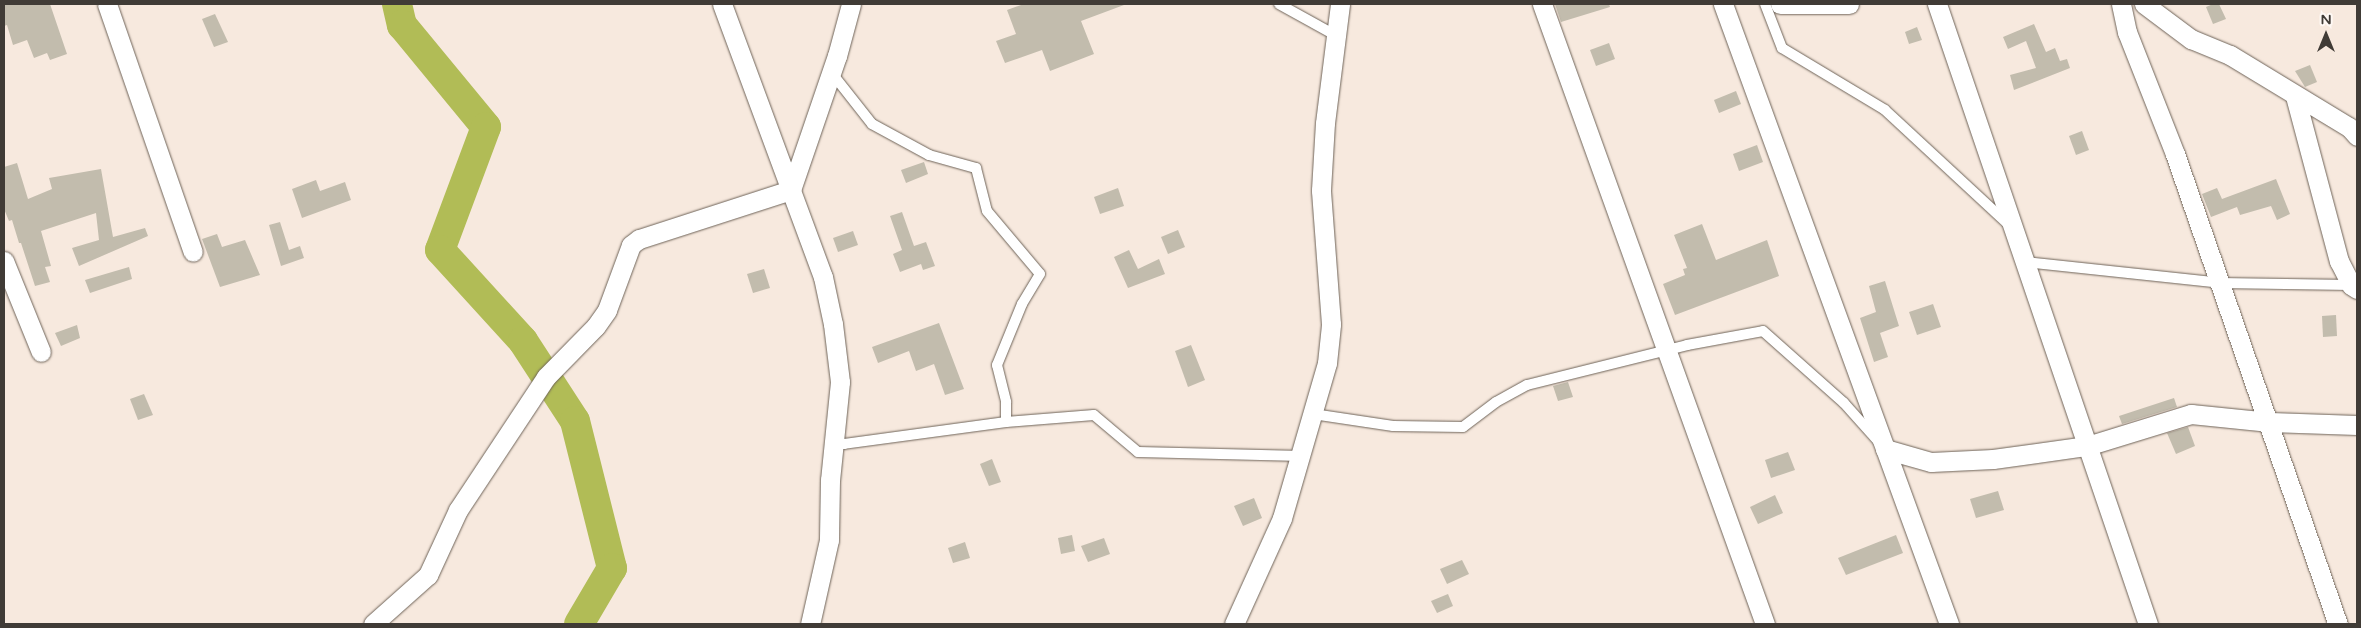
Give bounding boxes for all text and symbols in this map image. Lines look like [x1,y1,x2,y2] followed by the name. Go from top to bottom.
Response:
[2301,10,2351,60] north arrow
[2320,11,2332,28] text: N

